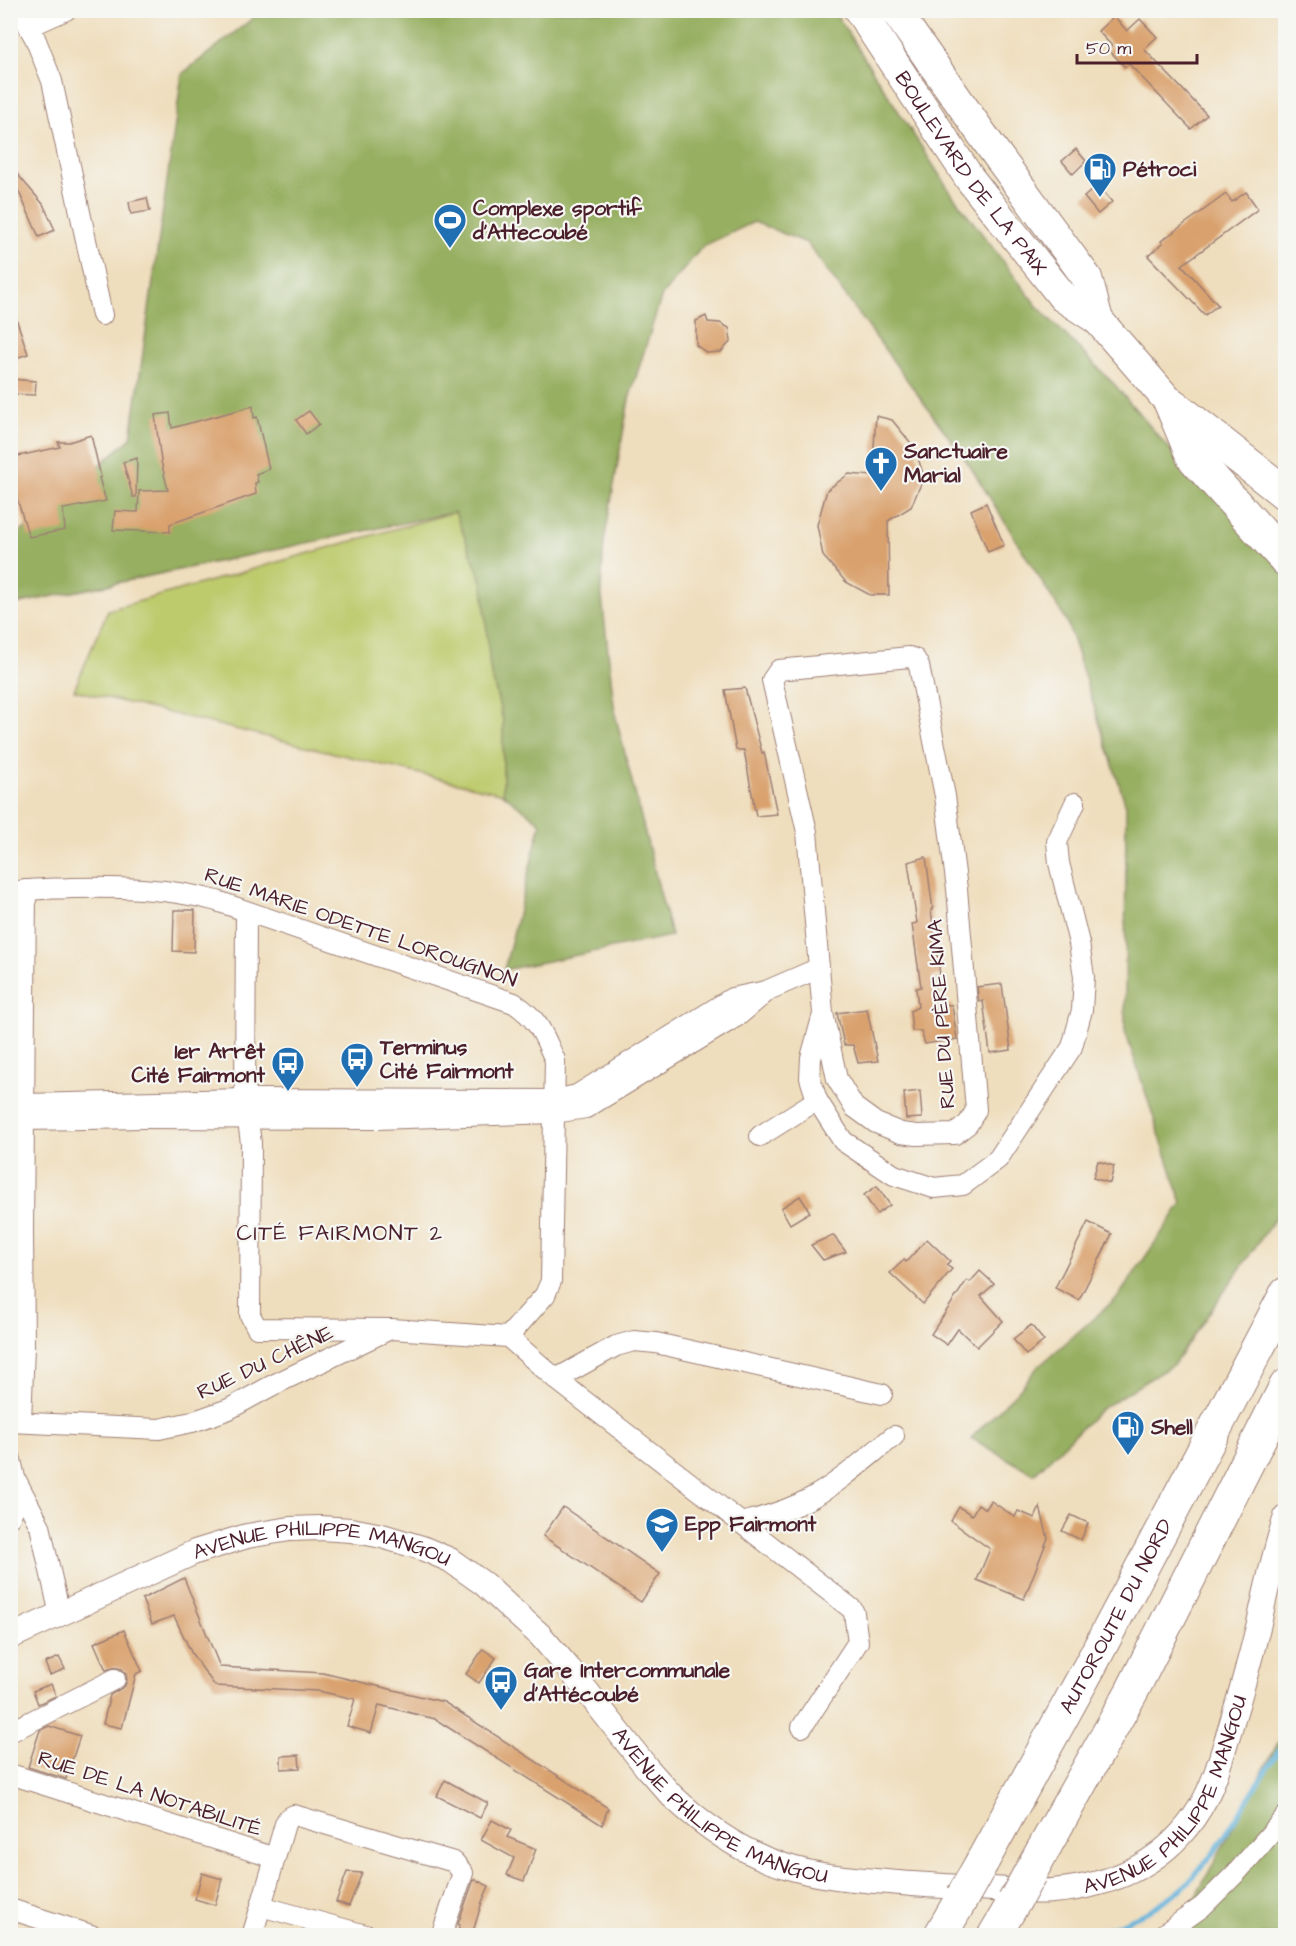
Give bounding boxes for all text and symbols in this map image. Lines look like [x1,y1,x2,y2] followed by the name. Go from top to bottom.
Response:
[1077,27,1197,65] scale bar
[1086,36,1131,61] text: 50 m
[888,65,1054,282] street label: BOULEVARD DE LA PAIX
[1082,151,1118,198] fuel station icon: Pétroci
[1123,155,1197,184] place label: Pétroci
[472,194,642,247] place label: Complexe sportif d'Attecoubé
[432,202,468,249] sports icon: Complexe sportif d'Attecoubé
[903,437,1009,490] place label: Sanctuaire Marial
[863,445,899,492] church icon: Sanctuaire Marial
[201,860,521,995] street label: RUE MARIE ODETTE LOROUGNON
[920,918,963,1110] street label: RUE DU PÈRE KIMA
[379,1033,514,1086] place label: Terminus Cité Fairmont
[132,1037,266,1090] place label: 1er Arrêt Cité Fairmont
[339,1041,375,1088] bus stop icon: Terminus Cité Fairmont
[270,1045,306,1092] bus stop icon: 1er Arrêt Cité Fairmont
[236,1218,444,1249] district label: CITÉ FAIRMONT 2
[192,1318,338,1407] street label: RUE DU CHÊNE
[1110,1409,1146,1456] fuel station icon: Shell
[1150,1413,1194,1442] place label: Shell
[644,1506,680,1553] school or university icon: Epp Fairmont
[685,1510,817,1540] place label: Epp Fairmont
[1052,1513,1180,1719] street label: AUTOROUTE DU NORD
[189,1514,455,1574] street label: AVENUE PHILIPPE MANGOU
[523,1656,731,1709] place label: Gare Intercommunale d'Attécoubé
[483,1664,519,1711] bus stop icon: Gare Intercommunale d'Attécoubé
[1081,1692,1254,1901] street label: AVENUE PHILIPPE MANGOU
[605,1721,830,1891] street label: AVENUE PHILIPPE MANGOU
[34,1744,266,1844] street label: RUE DE LA NOTABILITÉ

